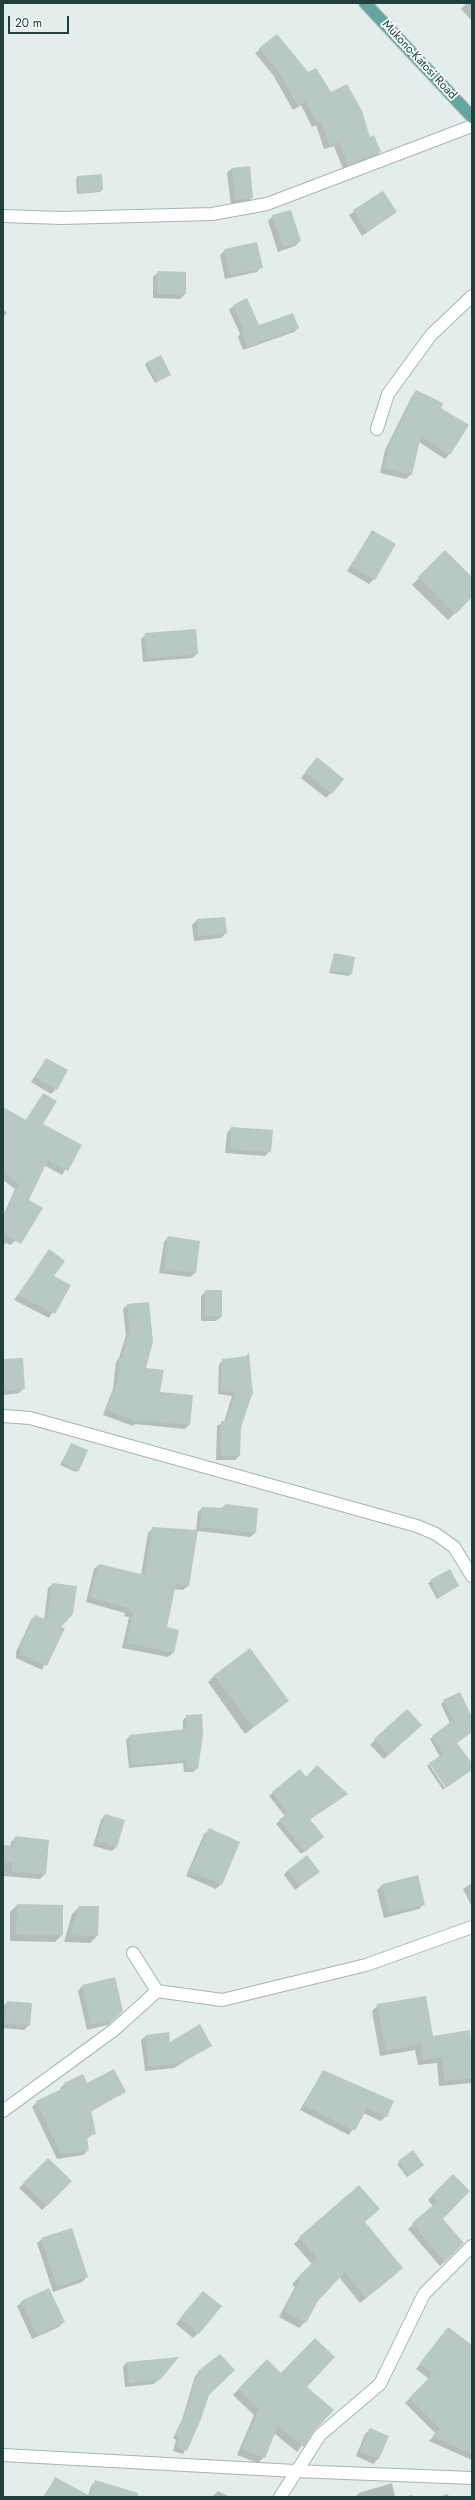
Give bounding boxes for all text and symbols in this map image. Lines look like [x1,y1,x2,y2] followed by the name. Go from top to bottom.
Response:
[10,8,71,34] scale bar
[15,14,42,32] text: 20 m
[379,18,459,102] street label: Mukono-Katosi Road

